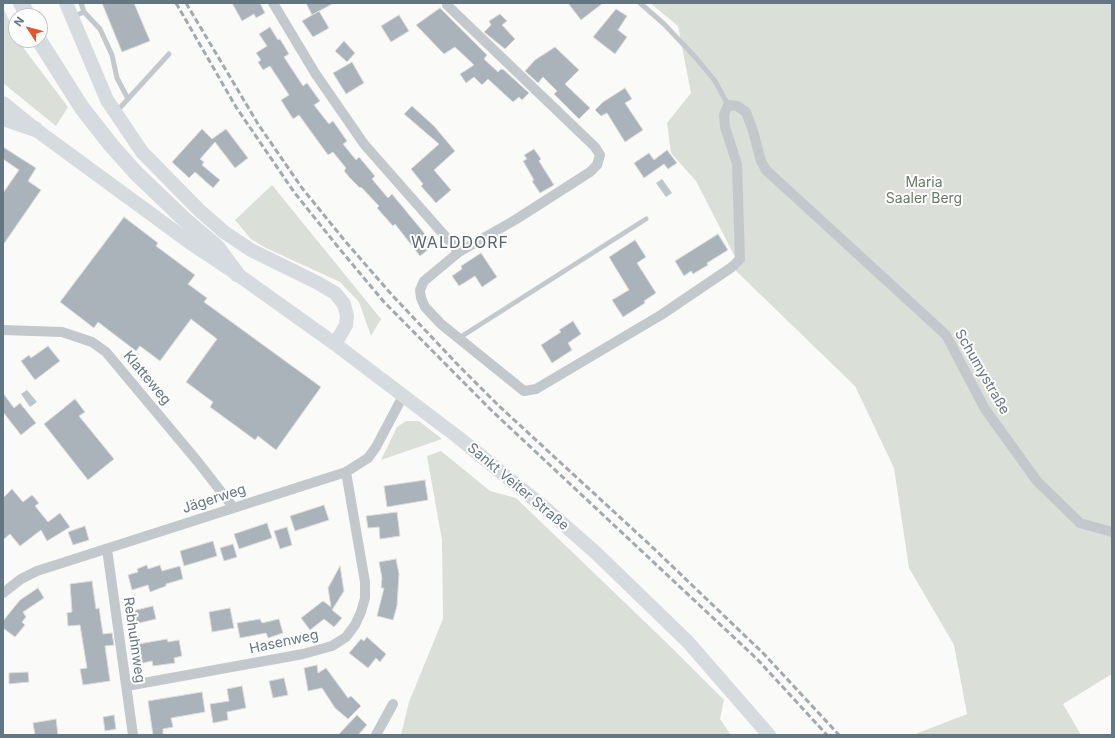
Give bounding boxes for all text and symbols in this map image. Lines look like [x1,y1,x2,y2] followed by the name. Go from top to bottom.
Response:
[8,8,48,48] north arrow
[11,14,27,29] text: N
[886,175,962,208] park label: Maria Saaler Berg
[411,233,509,253] district label: WALDDORF
[951,327,1013,417] street label: Schumystraße
[120,348,174,408] street label: Klatteweg
[464,440,572,534] street label: Sankt Veiter Straße
[180,481,248,517] street label: Jägerweg
[120,596,148,684] street label: Rebhuhnweg
[248,627,320,657] street label: Hasenweg

